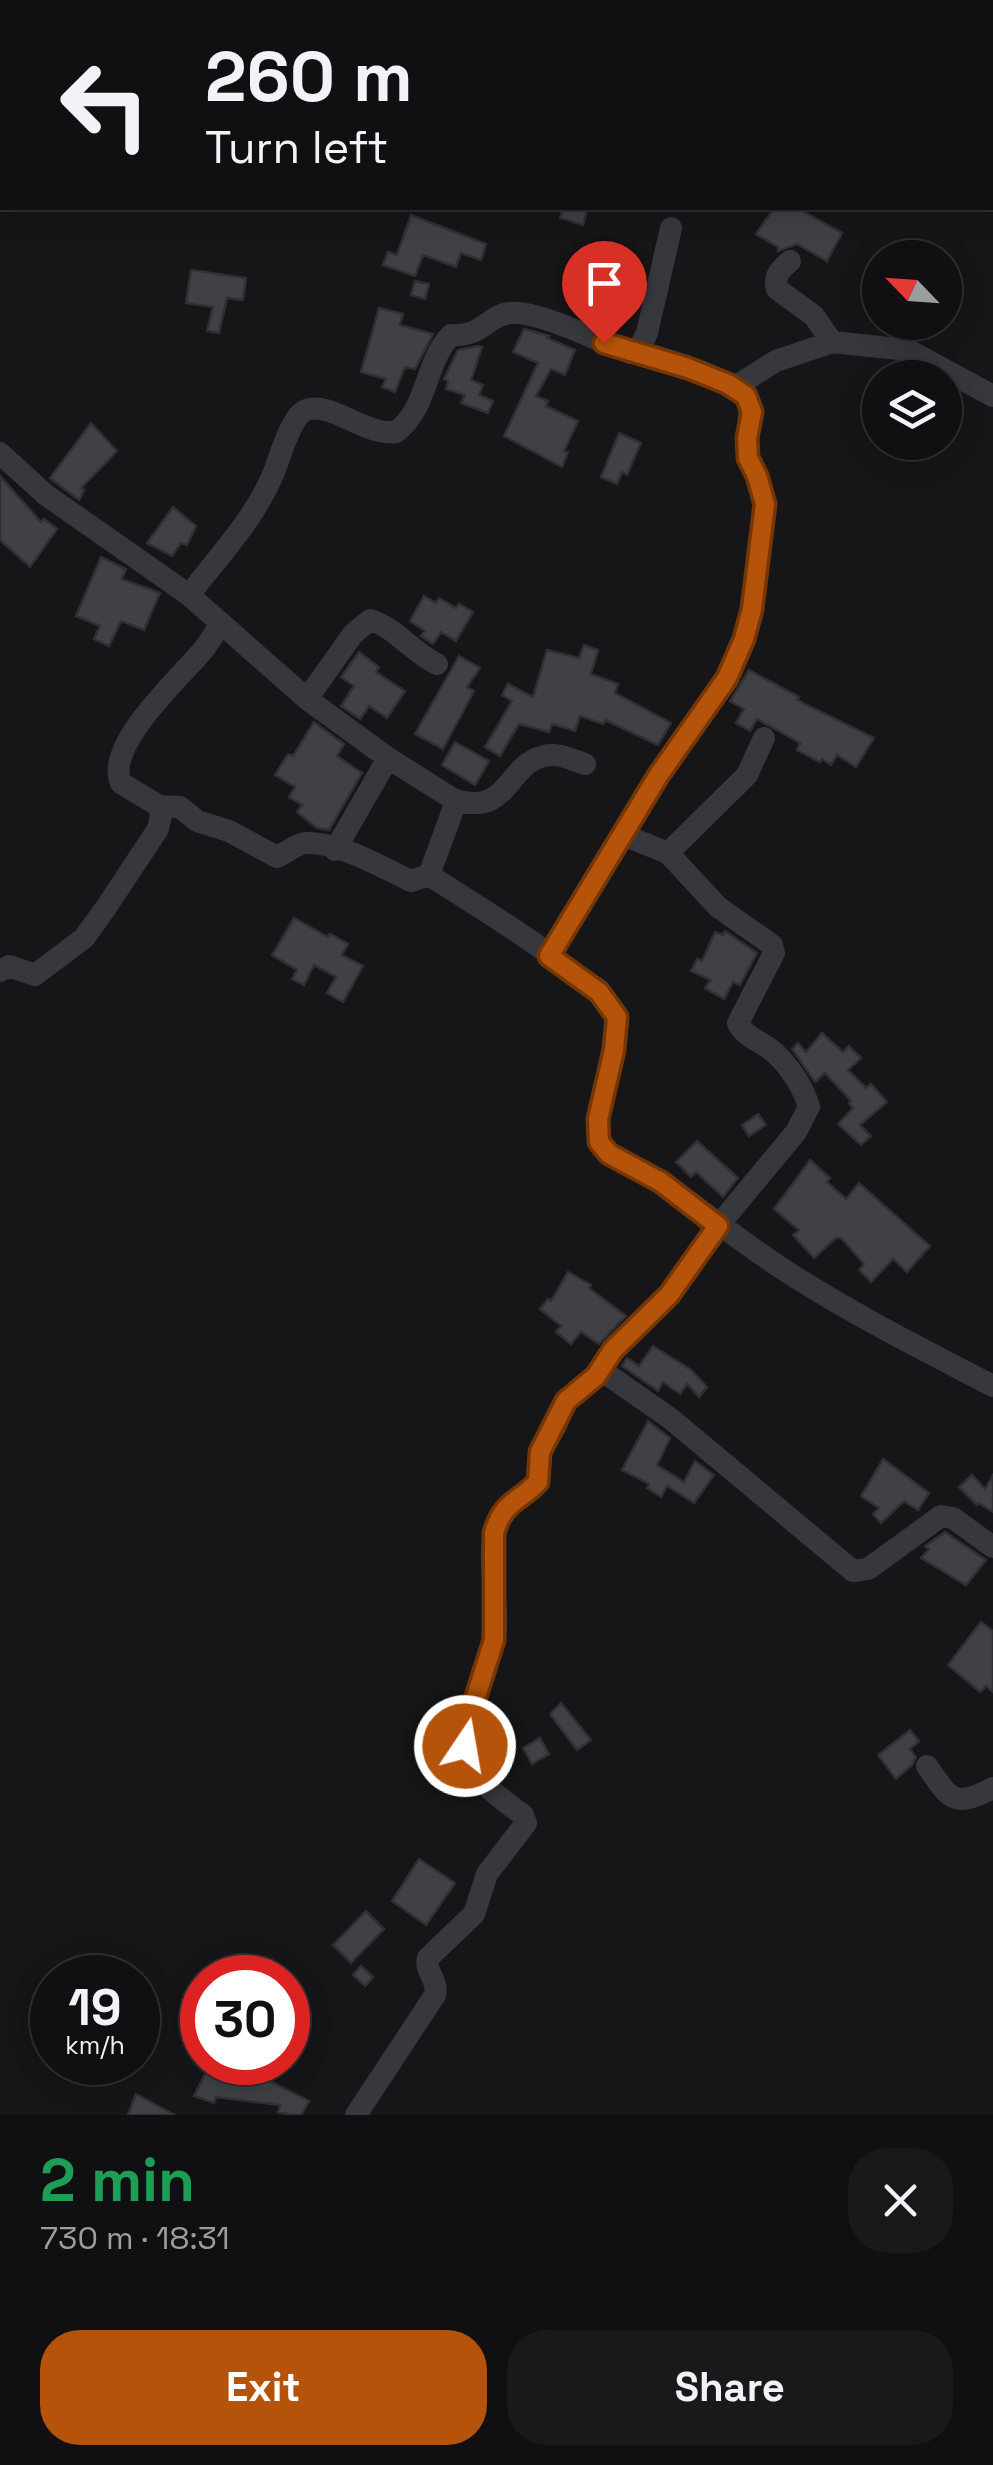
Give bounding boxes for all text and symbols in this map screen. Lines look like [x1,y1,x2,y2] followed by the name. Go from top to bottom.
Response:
[205,32,413,121] text: 260 m
[40,40,170,170] icon: left
[205,119,388,176] text: Turn left
[862,240,962,340] north arrow
[862,240,962,460] map controls
[562,241,647,344] pin
[577,256,632,311] icon: arrive
[862,360,962,460] button: layers
[413,1694,517,1798] position arrow
[180,1955,310,2085] speed limit sign: 30
[68,1976,122,2040] text: 19
[65,2029,125,2061] text: km/h
[40,2142,195,2219] text: 2 min
[848,2148,953,2253] button: close
[40,2218,230,2258] text: 730 m · 18:31
[40,2330,487,2445] button: Exit
[507,2330,953,2445] button: Share

